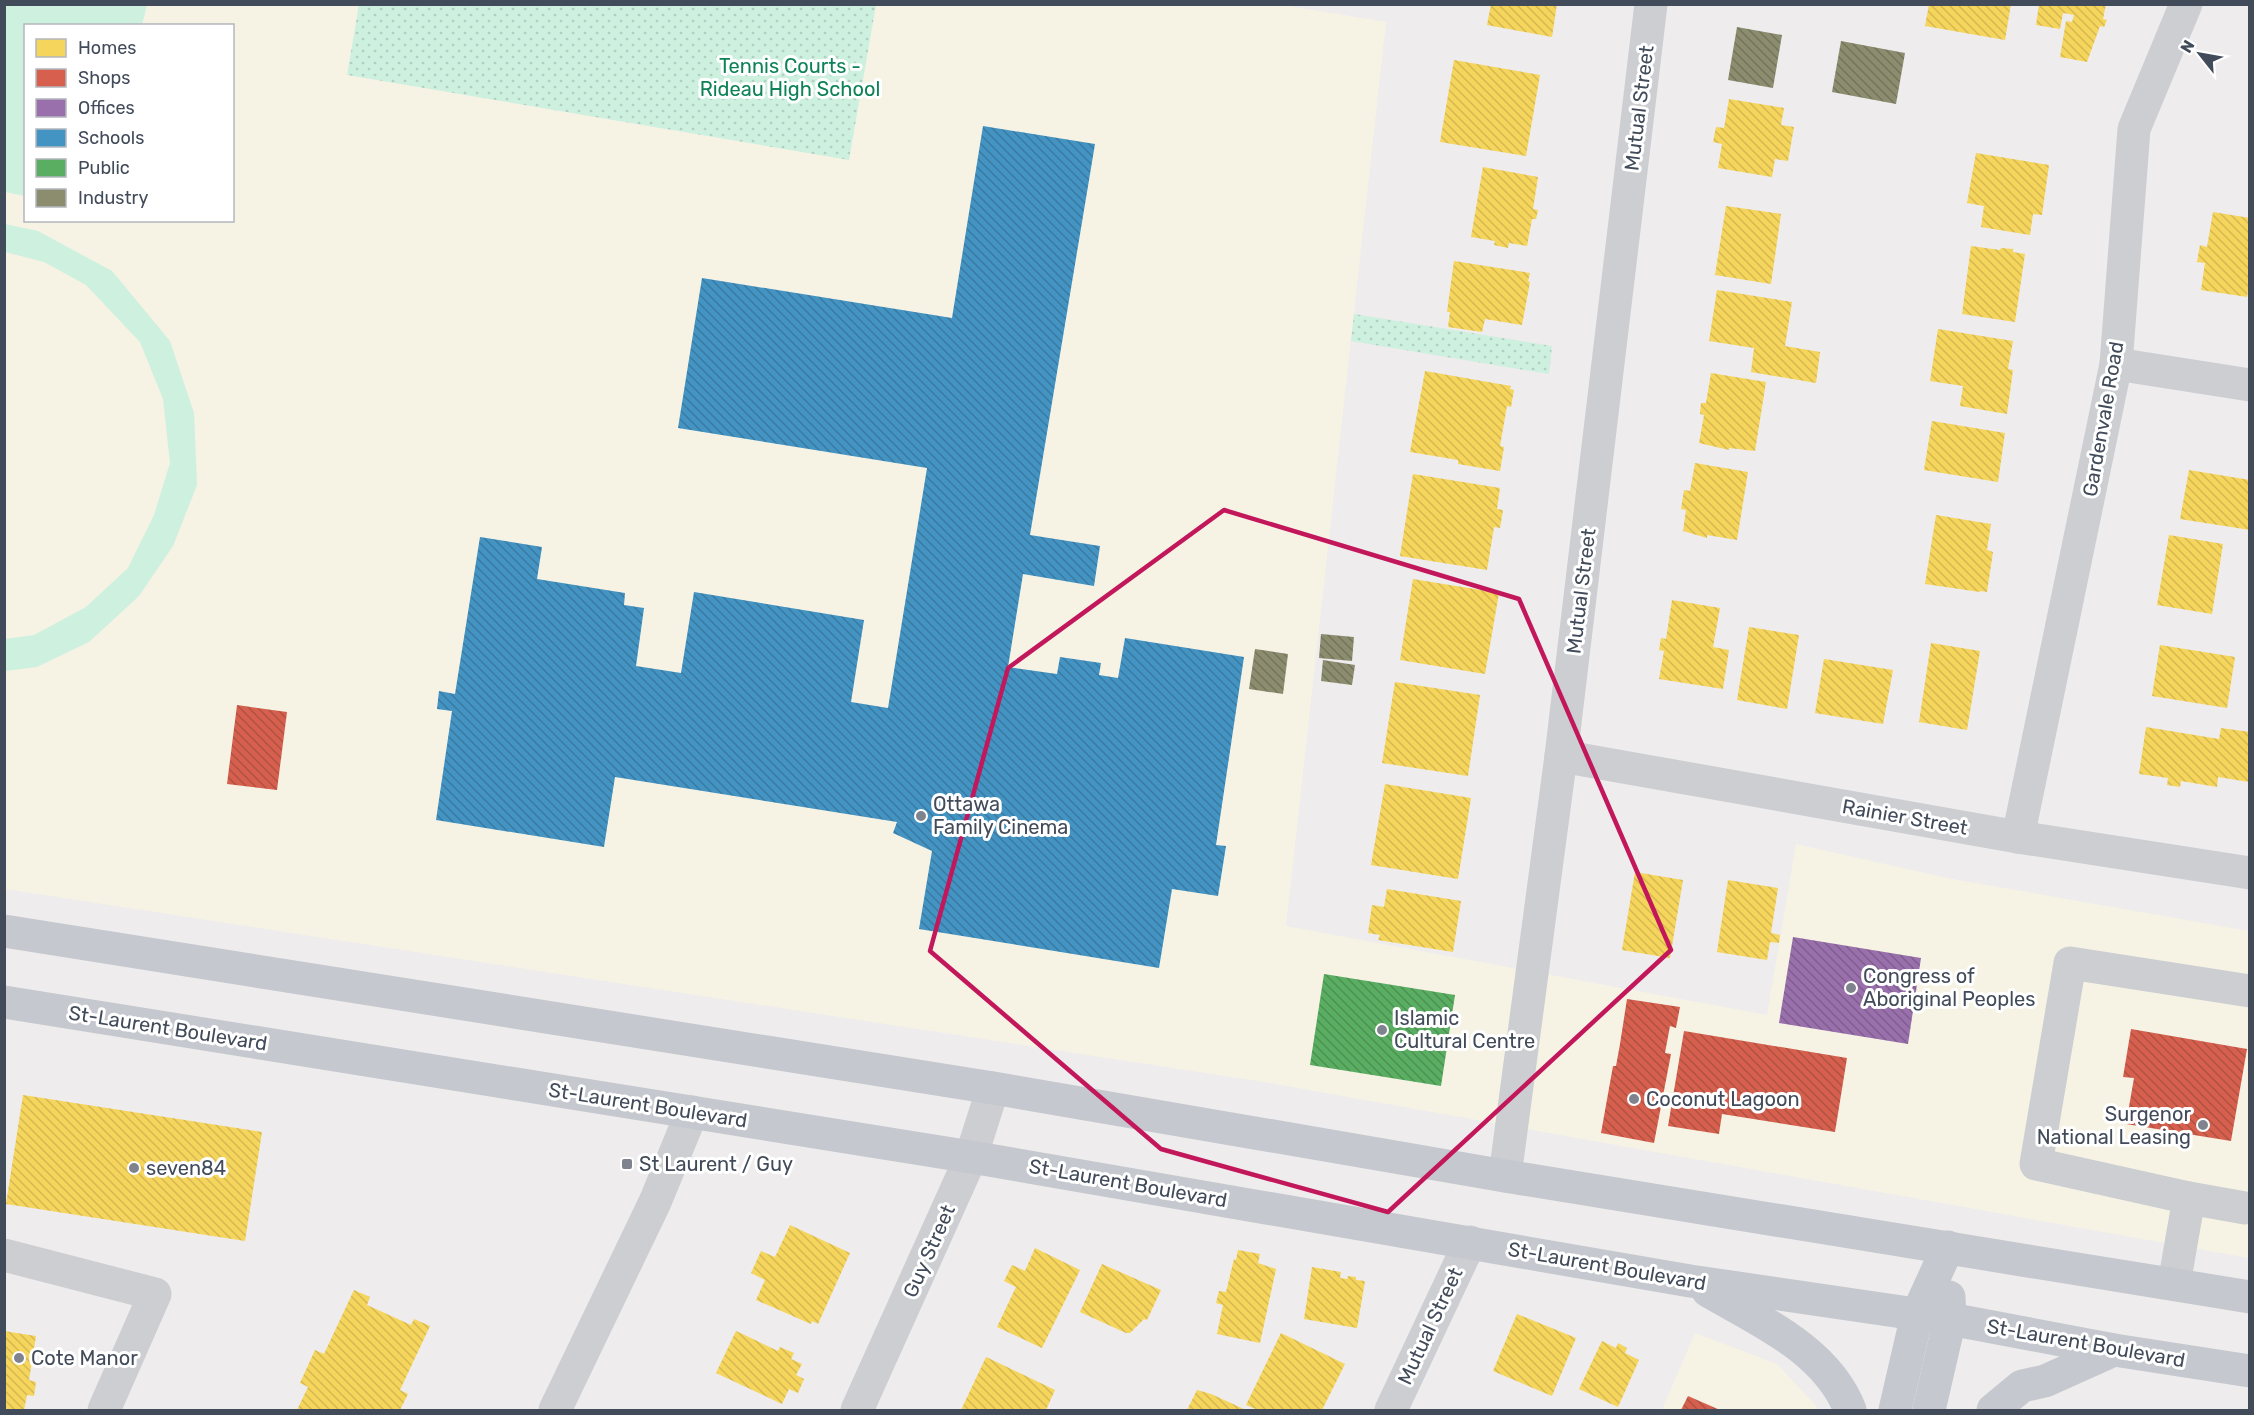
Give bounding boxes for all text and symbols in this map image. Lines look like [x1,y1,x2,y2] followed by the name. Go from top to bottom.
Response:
[24,24,234,222] legend
[2170,24,2230,84] north arrow
[78,37,136,59] text: Homes
[2176,37,2199,56] text: N
[1619,44,1659,172] street label: Mutual Street
[700,54,880,101] park label: Tennis Courts - Rideau High School
[78,67,130,89] text: Shops
[78,97,135,119] text: Offices
[78,127,144,149] text: Schools
[78,157,130,179] text: Public
[78,187,148,209] text: Industry
[2078,340,2128,498] street label: Gardenvale Road
[1561,527,1601,655] street label: Mutual Street
[933,792,1068,839] place label: Ottawa Family Cinema
[1840,794,1970,840] street label: Rainier Street
[914,809,928,823] marker: Ottawa Family Cinema
[1863,964,2035,1011] place label: Congress of Aboriginal Peoples
[1844,981,1858,995] marker: Congress of Aboriginal Peoples
[67,1000,269,1056] street label: St-Laurent Boulevard
[1394,1006,1535,1053] place label: Islamic Cultural Centre
[1375,1023,1389,1037] marker: Islamic Cultural Centre
[547,1077,749,1133] street label: St-Laurent Boulevard
[1646,1087,1800,1111] place label: Coconut Lagoon
[1627,1092,1641,1106] marker: Coconut Lagoon
[2037,1102,2191,1149] place label: Surgenor National Leasing
[2196,1118,2210,1132] marker: Surgenor National Leasing
[639,1152,793,1176] place label: St Laurent / Guy
[1027,1154,1229,1212] street label: St-Laurent Boulevard
[146,1156,226,1180] place label: seven84
[620,1157,634,1171] marker: St Laurent / Guy
[127,1161,141,1175] marker: seven84
[898,1201,960,1301] street label: Guy Street
[1506,1237,1708,1295] street label: St-Laurent Boulevard
[1392,1263,1468,1388] street label: Mutual Street
[1985,1314,2187,1372] street label: St-Laurent Boulevard
[31,1346,138,1370] place label: Cote Manor
[12,1351,26,1365] marker: Cote Manor

